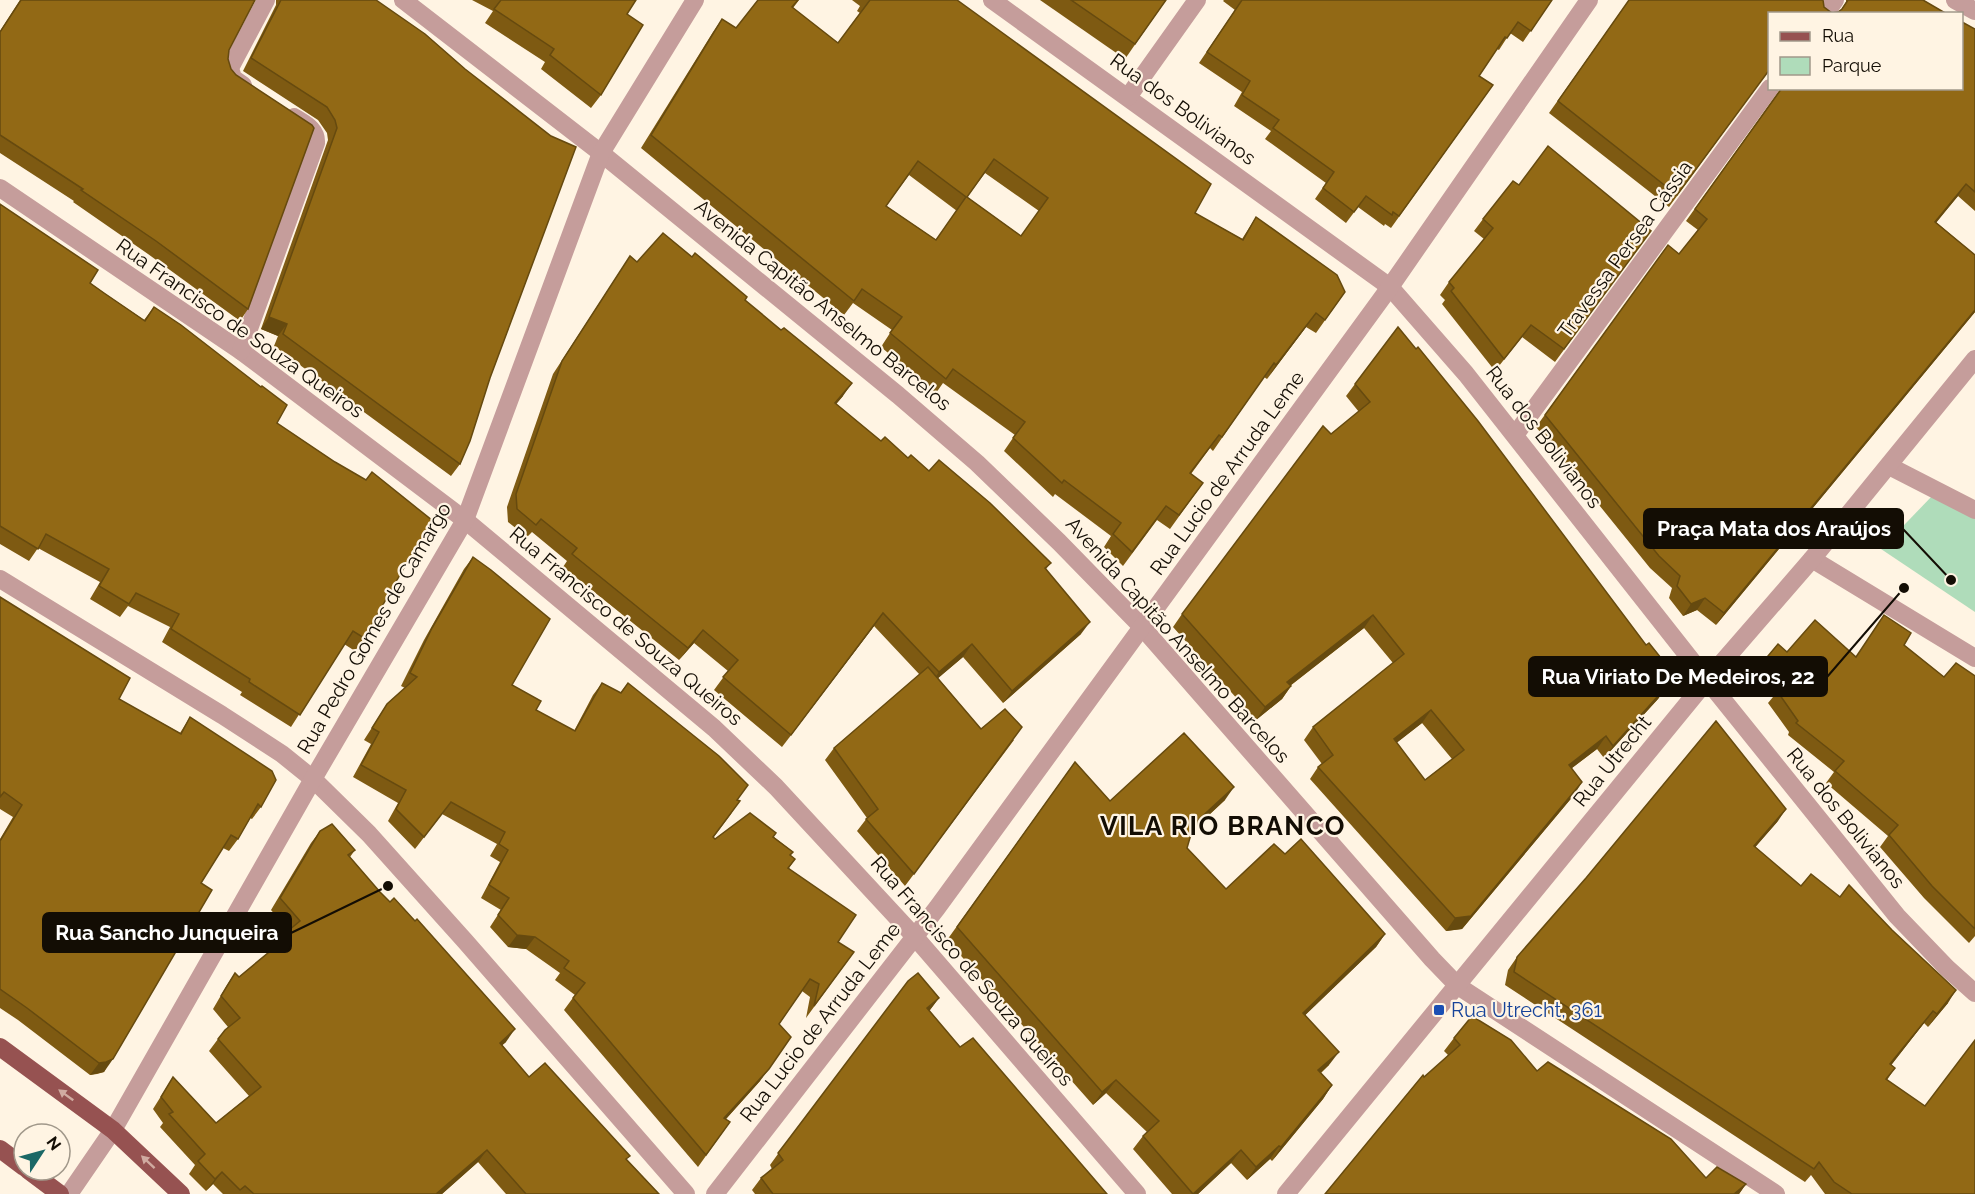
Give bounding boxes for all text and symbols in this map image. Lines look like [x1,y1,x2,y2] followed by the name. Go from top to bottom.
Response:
[1768,12,1963,90] legend
[1822,25,1854,46] text: Rua
[1106,48,1260,170] street label: Rua dos Bolivianos
[1822,55,1882,76] text: Parque
[1553,156,1697,342] street label: Travessa Persea Cássia
[690,194,956,416] street label: Avenida Capitão Anselmo Barcelos
[112,233,368,423] street label: Rua Francisco de Souza Queiros
[1481,361,1607,513] street label: Rua dos Bolivianos
[1145,366,1309,580] street label: Rua Lucio de Arruda Leme
[292,498,456,758] street label: Rua Pedro Gomes de Camargo
[1644,509,1903,548] callout: Praça Mata dos Araújos
[1061,512,1295,768] street label: Avenida Capitão Anselmo Barcelos
[1657,516,1891,541] text: Praça Mata dos Araújos
[505,522,747,730] street label: Rua Francisco de Souza Queiros
[1529,657,1827,696] callout: Rua Viriato De Medeiros, 22
[1541,664,1815,689] text: Rua Viriato De Medeiros, 22
[1568,710,1656,811] street label: Rua Utrecht
[1782,743,1910,893] street label: Rua dos Bolivianos
[1100,811,1346,841] district label: VILA RIO BRANCO
[866,851,1078,1091] street label: Rua Francisco de Souza Queiros
[43,913,291,952] callout: Rua Sancho Junqueira
[735,917,905,1126] street label: Rua Lucio de Arruda Leme
[55,920,279,945] text: Rua Sancho Junqueira
[1451,998,1603,1022] place label: Rua Utrecht, 361
[1432,1003,1446,1017] marker: Rua Utrecht, 361
[59,1090,74,1102] one-way arrow
[12,1122,72,1182] north arrow
[42,1133,65,1154] text: N
[141,1155,155,1169] one-way arrow

